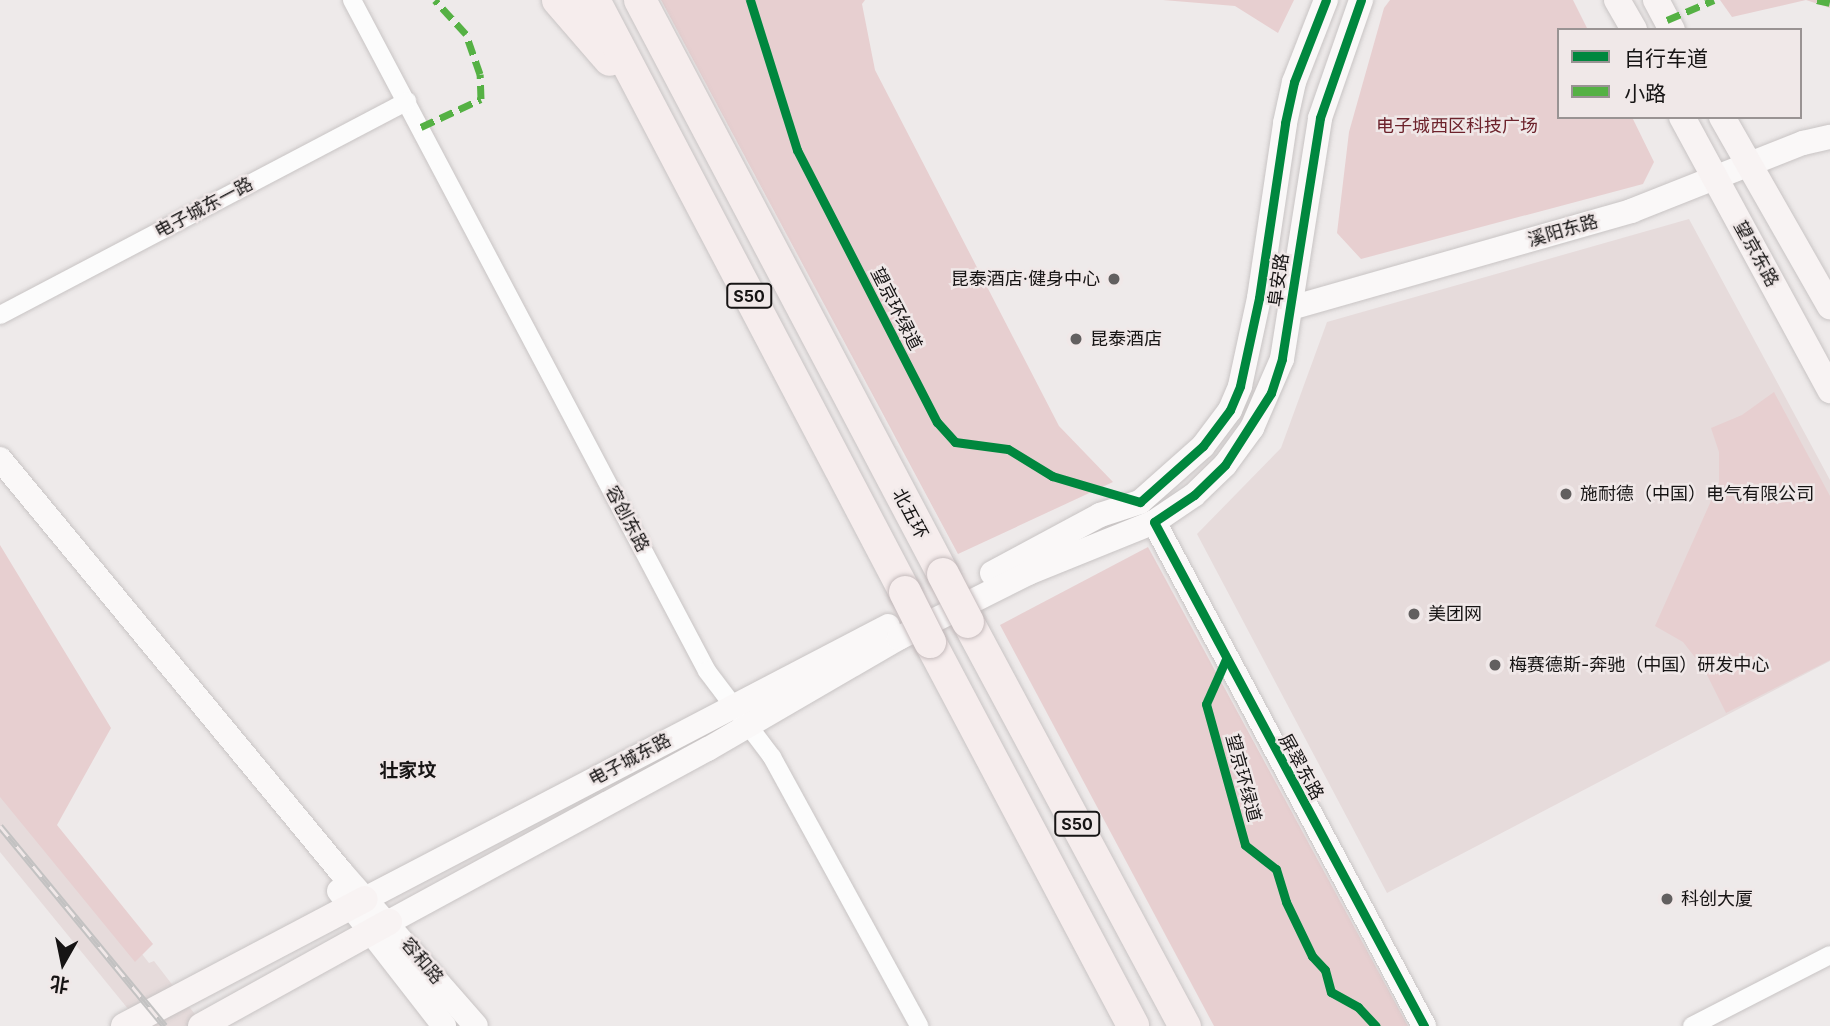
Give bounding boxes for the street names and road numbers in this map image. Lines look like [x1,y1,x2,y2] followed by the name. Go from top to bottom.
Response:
[151,173,257,243] street label: 电子城东一路
[1525,211,1601,251] street label: 溪阳东路
[1729,217,1783,291] street label: 望京东路
[1265,252,1293,308] street label: 阜安路
[866,264,926,354] street label: 望京环绿道
[726,284,772,308] road number: S50
[601,482,653,556] street label: 容创东路
[888,485,932,543] street label: 北五环
[585,729,675,791] street label: 电子城东路
[1274,730,1328,804] street label: 屏翠东路
[1221,732,1265,824] street label: 望京环绿道
[1054,811,1100,836] road number: S50
[396,933,448,989] street label: 容和路

